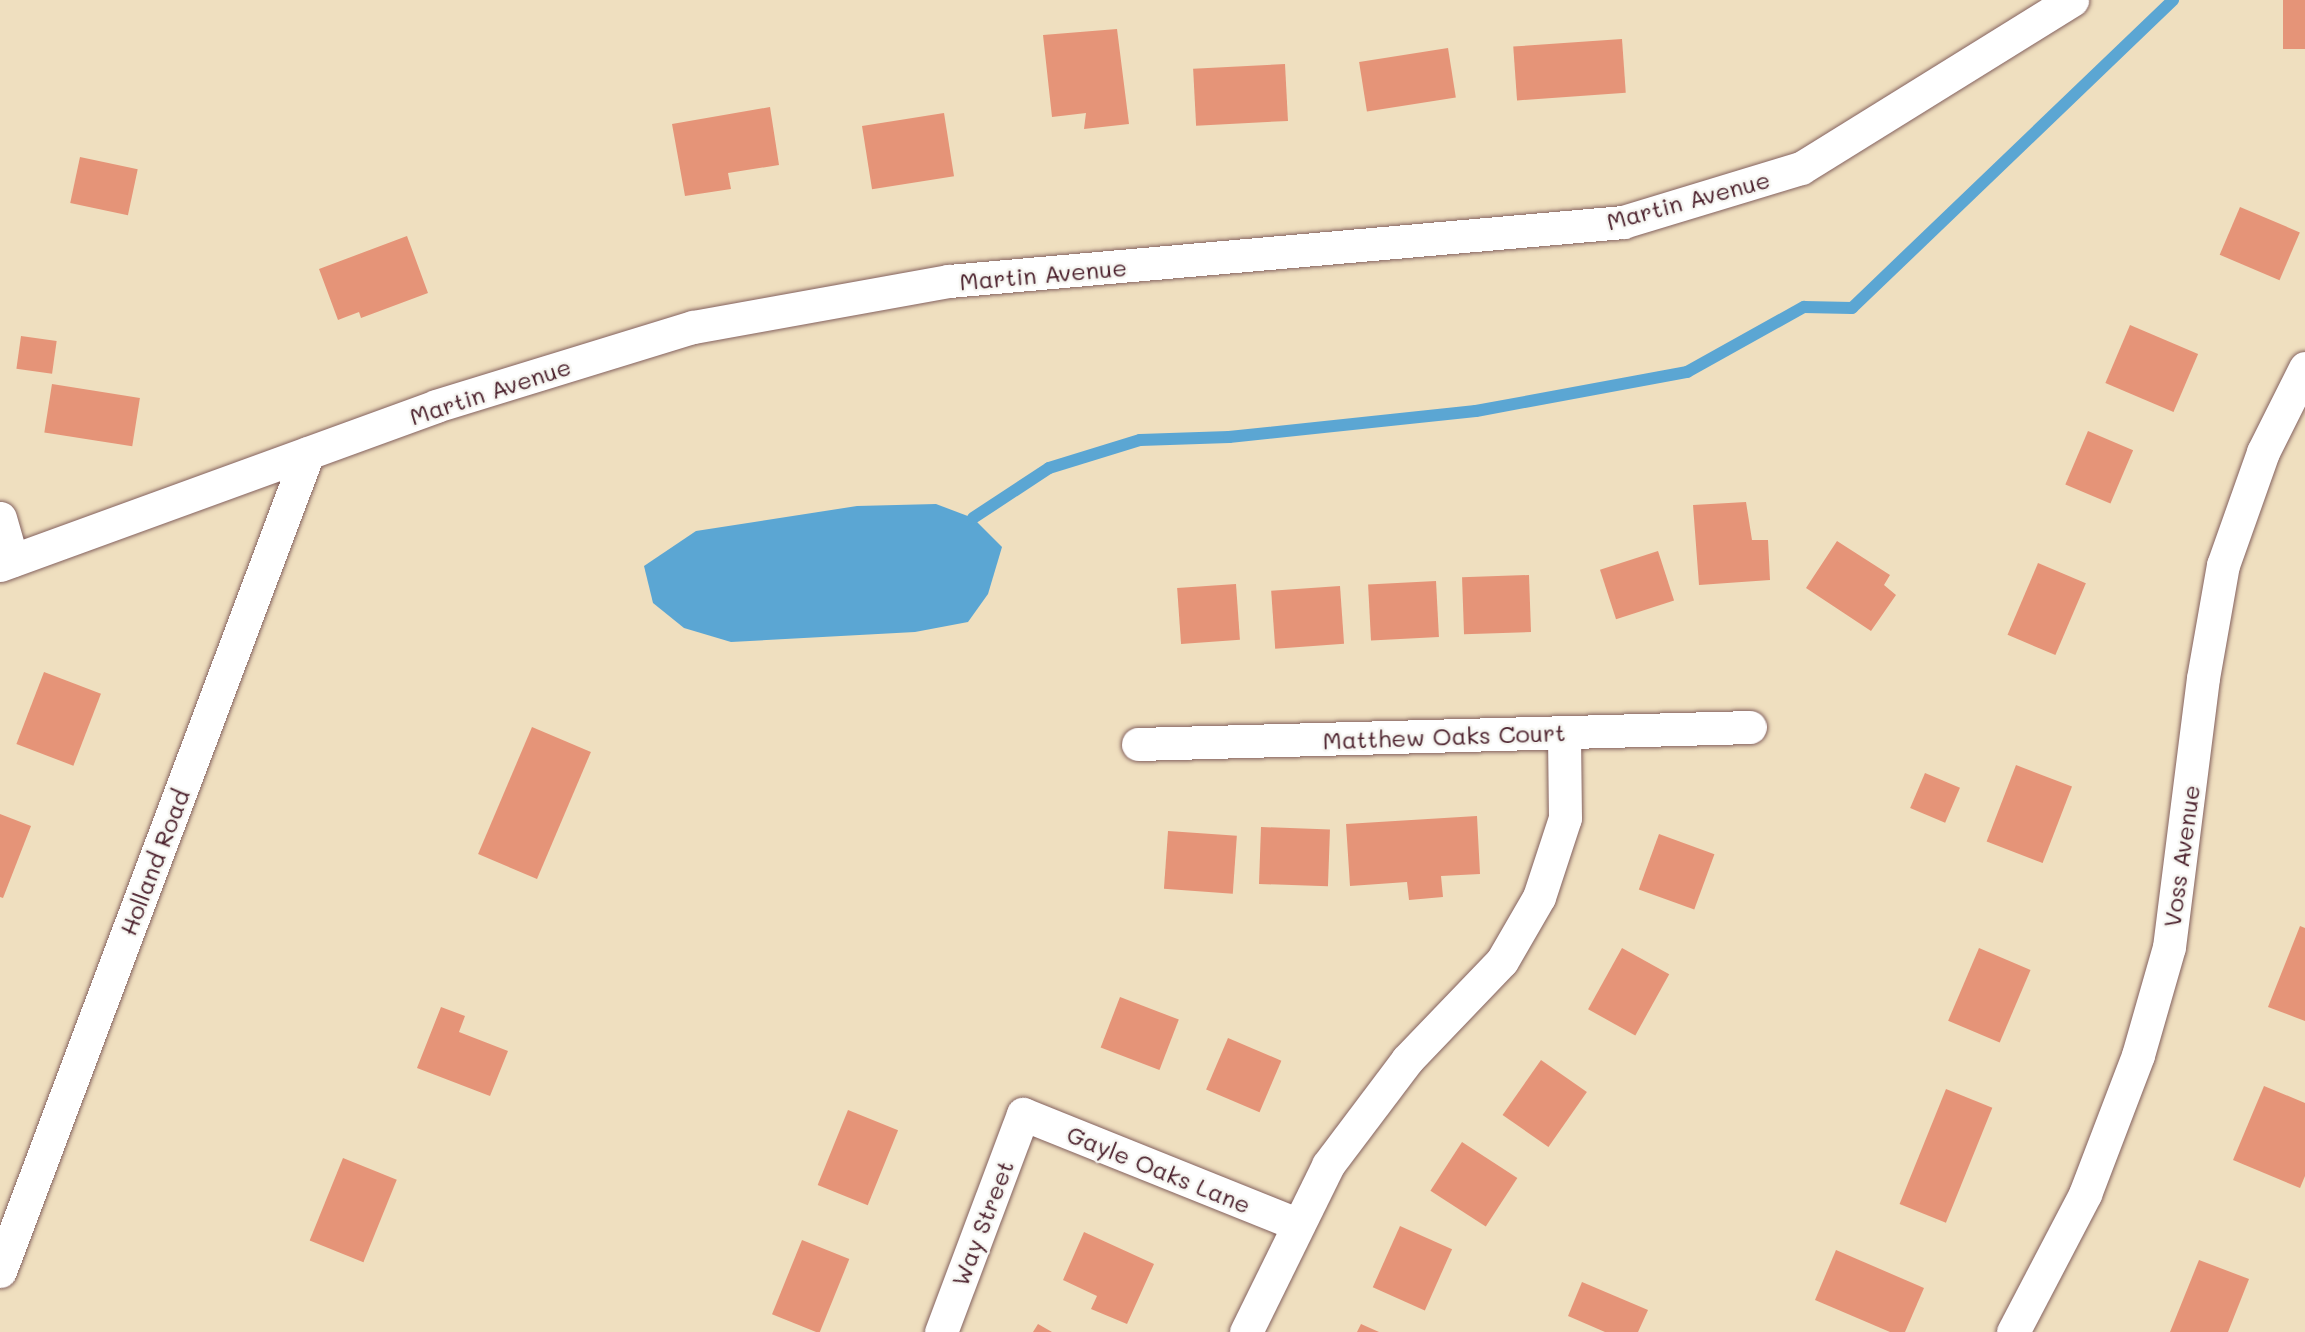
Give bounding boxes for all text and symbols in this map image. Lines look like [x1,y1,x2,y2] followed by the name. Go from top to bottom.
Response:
[1603,164,1773,236] street label: Martin Avenue
[958,252,1128,296] street label: Martin Avenue
[406,351,574,431] street label: Martin Avenue
[1322,717,1566,755] street label: Matthew Oaks Court
[2157,783,2205,929] street label: Voss Avenue
[113,785,195,939] street label: Holland Road
[1063,1119,1255,1219] street label: Gayle Oaks Lane
[945,1156,1019,1290] street label: Way Street

